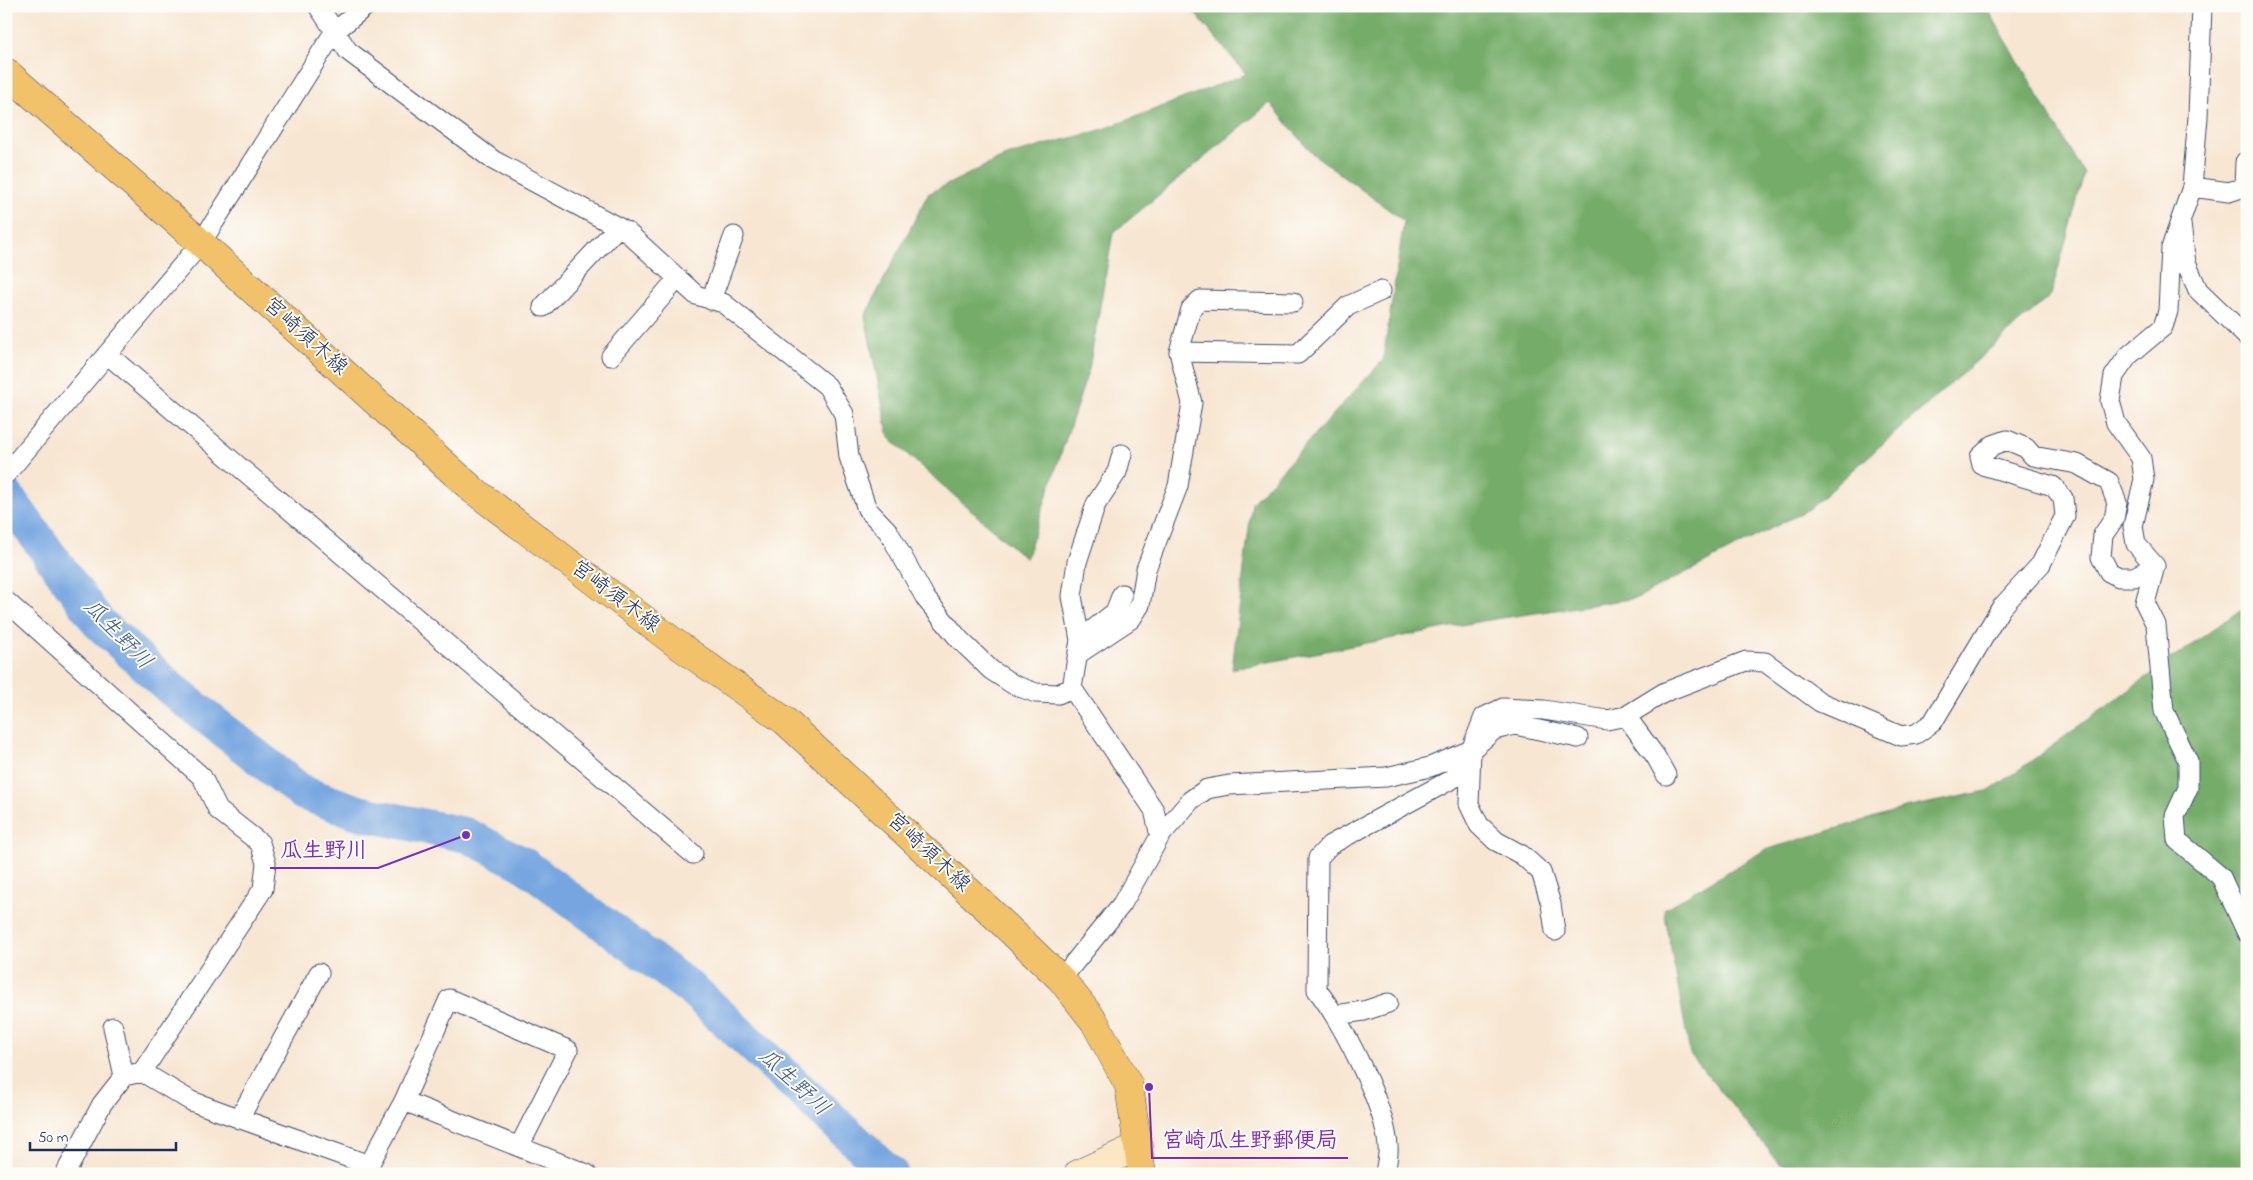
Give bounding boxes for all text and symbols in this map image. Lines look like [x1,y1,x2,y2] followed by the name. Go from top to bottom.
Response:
[256,291,354,383] street label: 宮崎須木線
[564,553,666,641] street label: 宮崎須木線
[75,592,159,678] water label: 瓜生野川
[879,806,977,900] street label: 宮崎須木線
[270,831,378,868] callout: 瓜生野川
[280,836,368,868] text: 瓜生野川
[750,1041,836,1125] water label: 瓜生野川
[30,1120,176,1152] scale bar
[1152,1121,1348,1158] callout: 宮崎瓜生野郵便局
[1162,1126,1338,1158] text: 宮崎瓜生野郵便局
[38,1127,69,1149] text: 50 m

